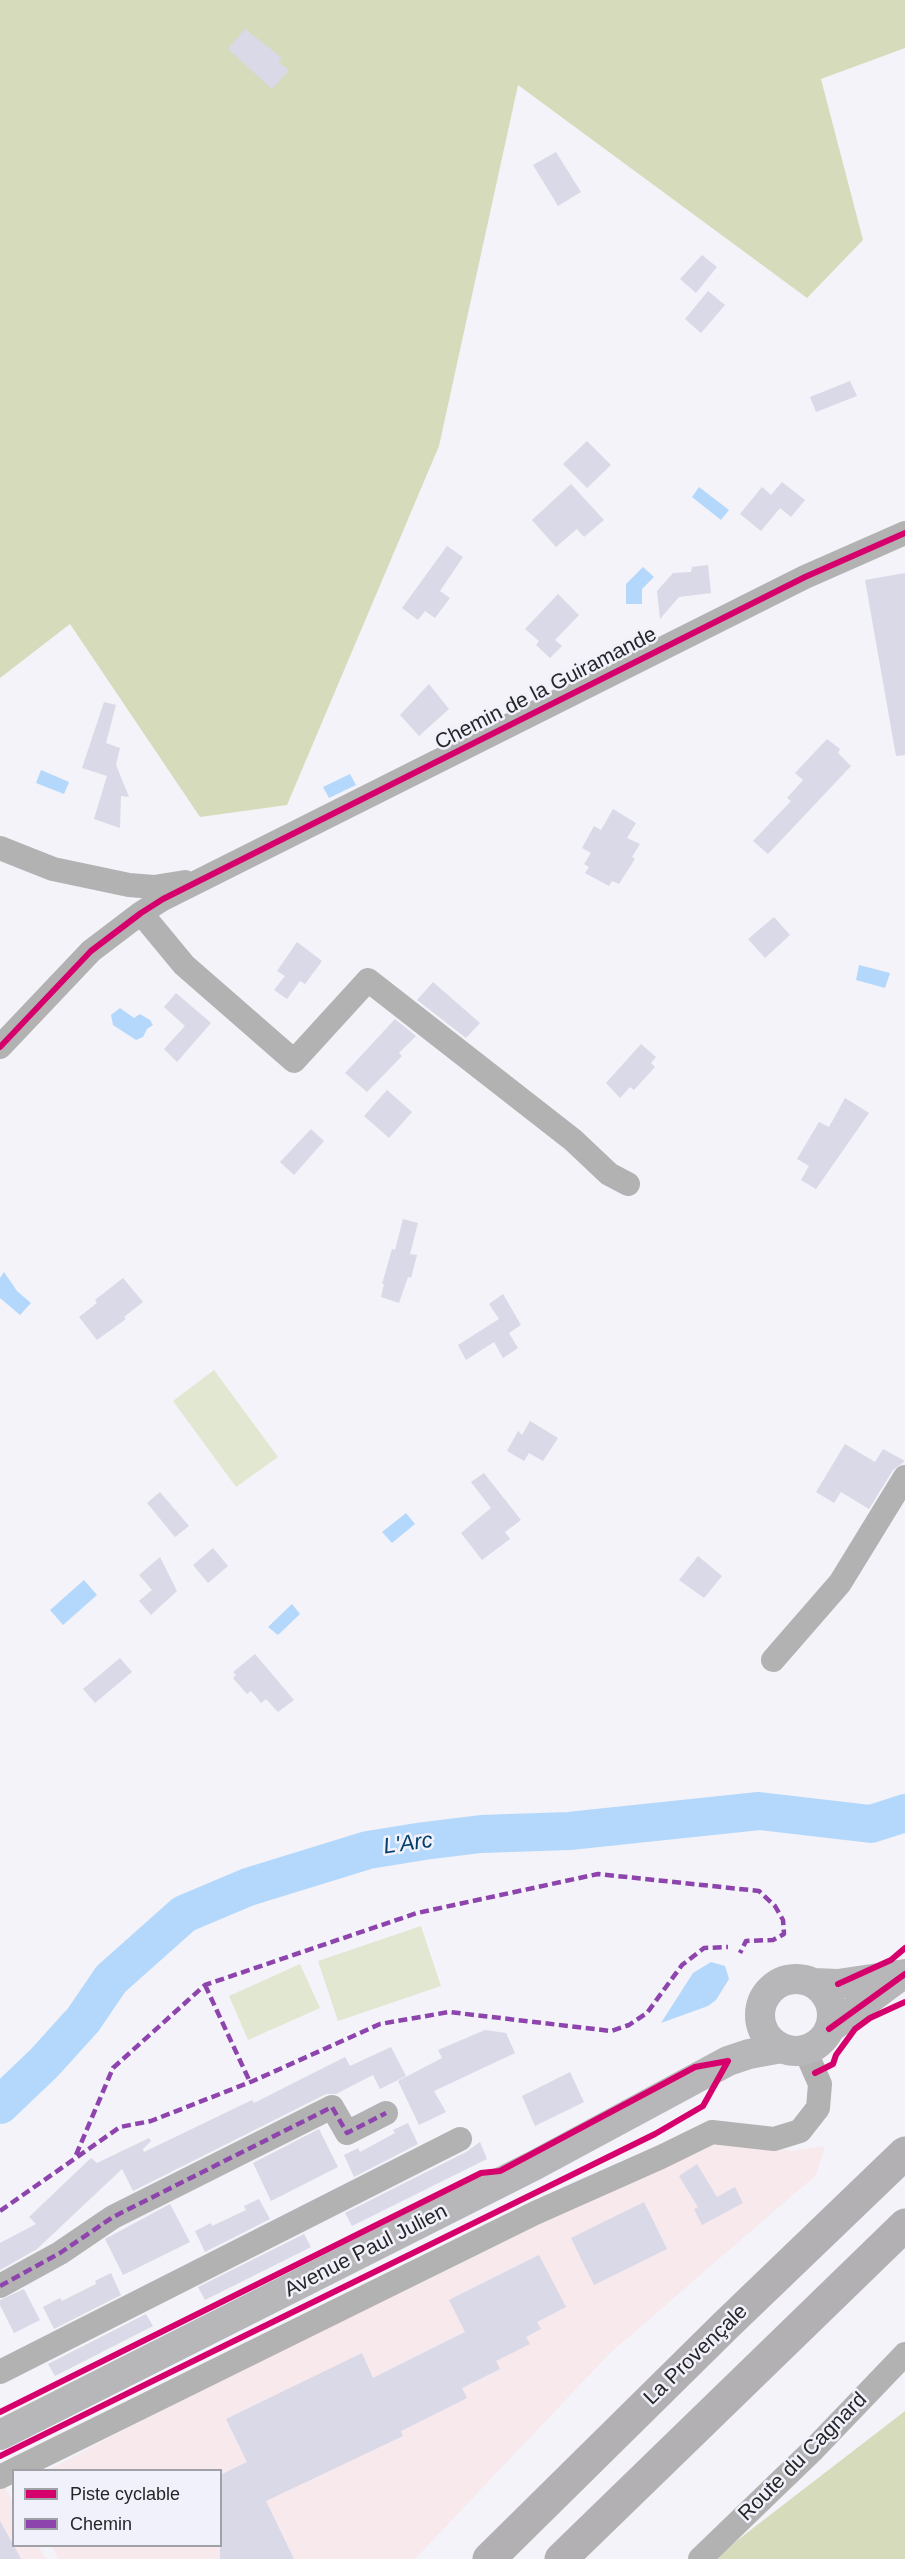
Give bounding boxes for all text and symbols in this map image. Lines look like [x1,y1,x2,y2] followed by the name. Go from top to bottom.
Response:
[431,622,661,756] street label: Chemin de la Guiramande
[382,1827,434,1861] water label: L'Arc
[280,2199,452,2303] street label: Avenue Paul Julien
[639,2299,753,2411] street label: La Provençale
[733,2387,873,2527] street label: Route du Cagnard
[12,2469,222,2547] legend
[70,2484,180,2504] text: Piste cyclable
[70,2514,132,2534] text: Chemin

